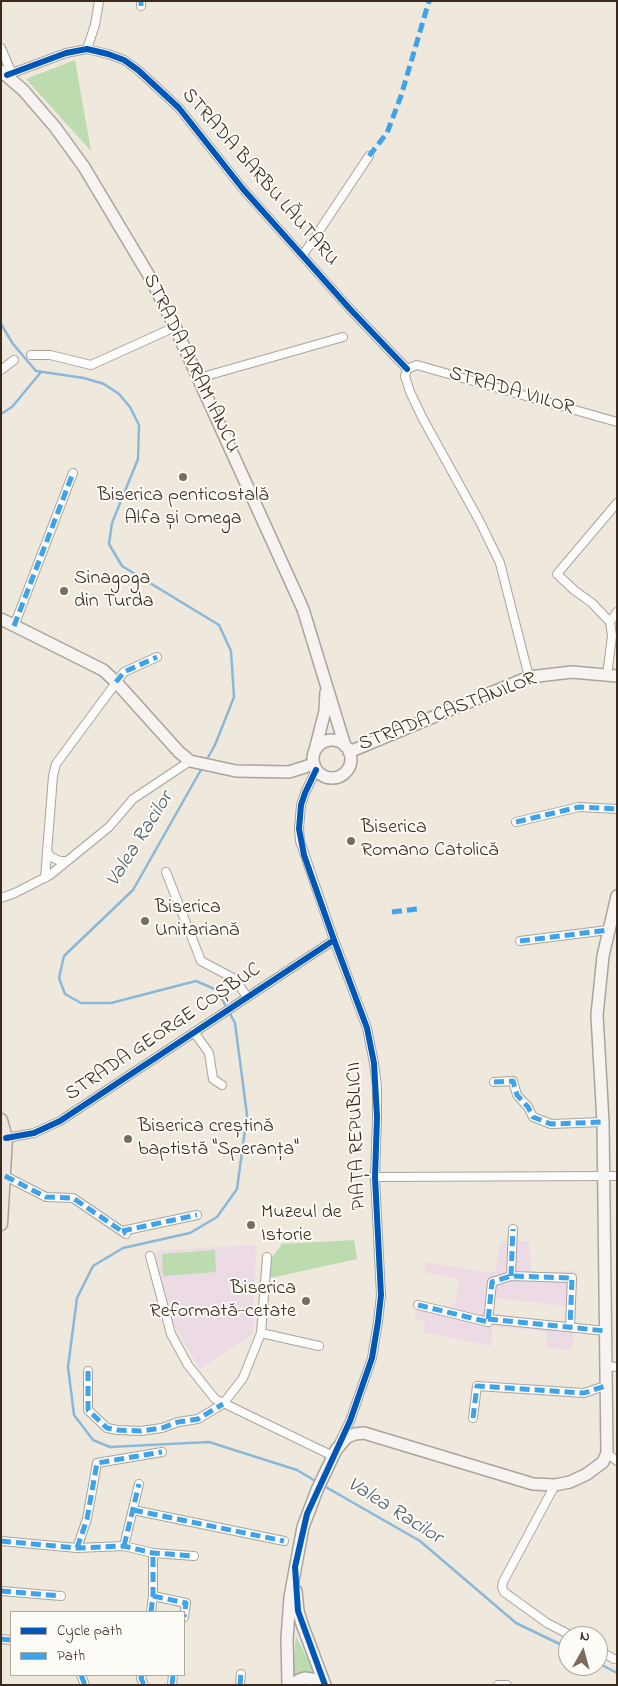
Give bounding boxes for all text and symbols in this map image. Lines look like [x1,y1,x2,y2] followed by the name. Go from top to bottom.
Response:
[175,84,343,272] street label: STRADA BARBU LĂUTARU
[136,271,244,457] street label: STRADA AVRAM IANCU
[446,363,576,421] street label: STRADA VIILOR
[177,471,189,483] marker: Biserica penticostală Alfa și Omega
[97,485,269,532] place label: Biserica penticostală Alfa și Omega
[74,568,154,615] place label: Sinagoga din Turda
[58,585,70,597] marker: Sinagoga din Turda
[356,668,540,758] street label: STRADA CASTANILOR
[102,788,180,892] water label: Valea Racilor
[361,817,498,864] place label: Biserica Romano Catolică
[345,835,357,847] marker: Biserica Romano Catolică
[155,897,239,944] place label: Biserica Unitariană
[139,915,151,927] marker: Biserica Unitariană
[62,959,266,1107] street label: STRADA GEORGE COȘBUC
[343,1061,373,1211] street label: PIAȚA REPUBLICII
[138,1116,299,1163] place label: Biserica creștină baptistă "Speranța"
[122,1133,134,1145] marker: Biserica creștină baptistă "Speranța"
[261,1202,342,1249] place label: Muzeul de Istorie
[245,1219,257,1231] marker: Muzeul de Istorie
[150,1278,296,1325] place label: Biserica Reformată-cetate
[300,1295,312,1307] marker: Biserica Reformată-cetate
[342,1473,446,1551] water label: Valea Racilor
[10,1611,185,1676] legend
[57,1620,122,1642] text: Cycle path
[558,1626,608,1676] north arrow
[579,1626,591,1648] text: N
[57,1645,85,1667] text: Path

